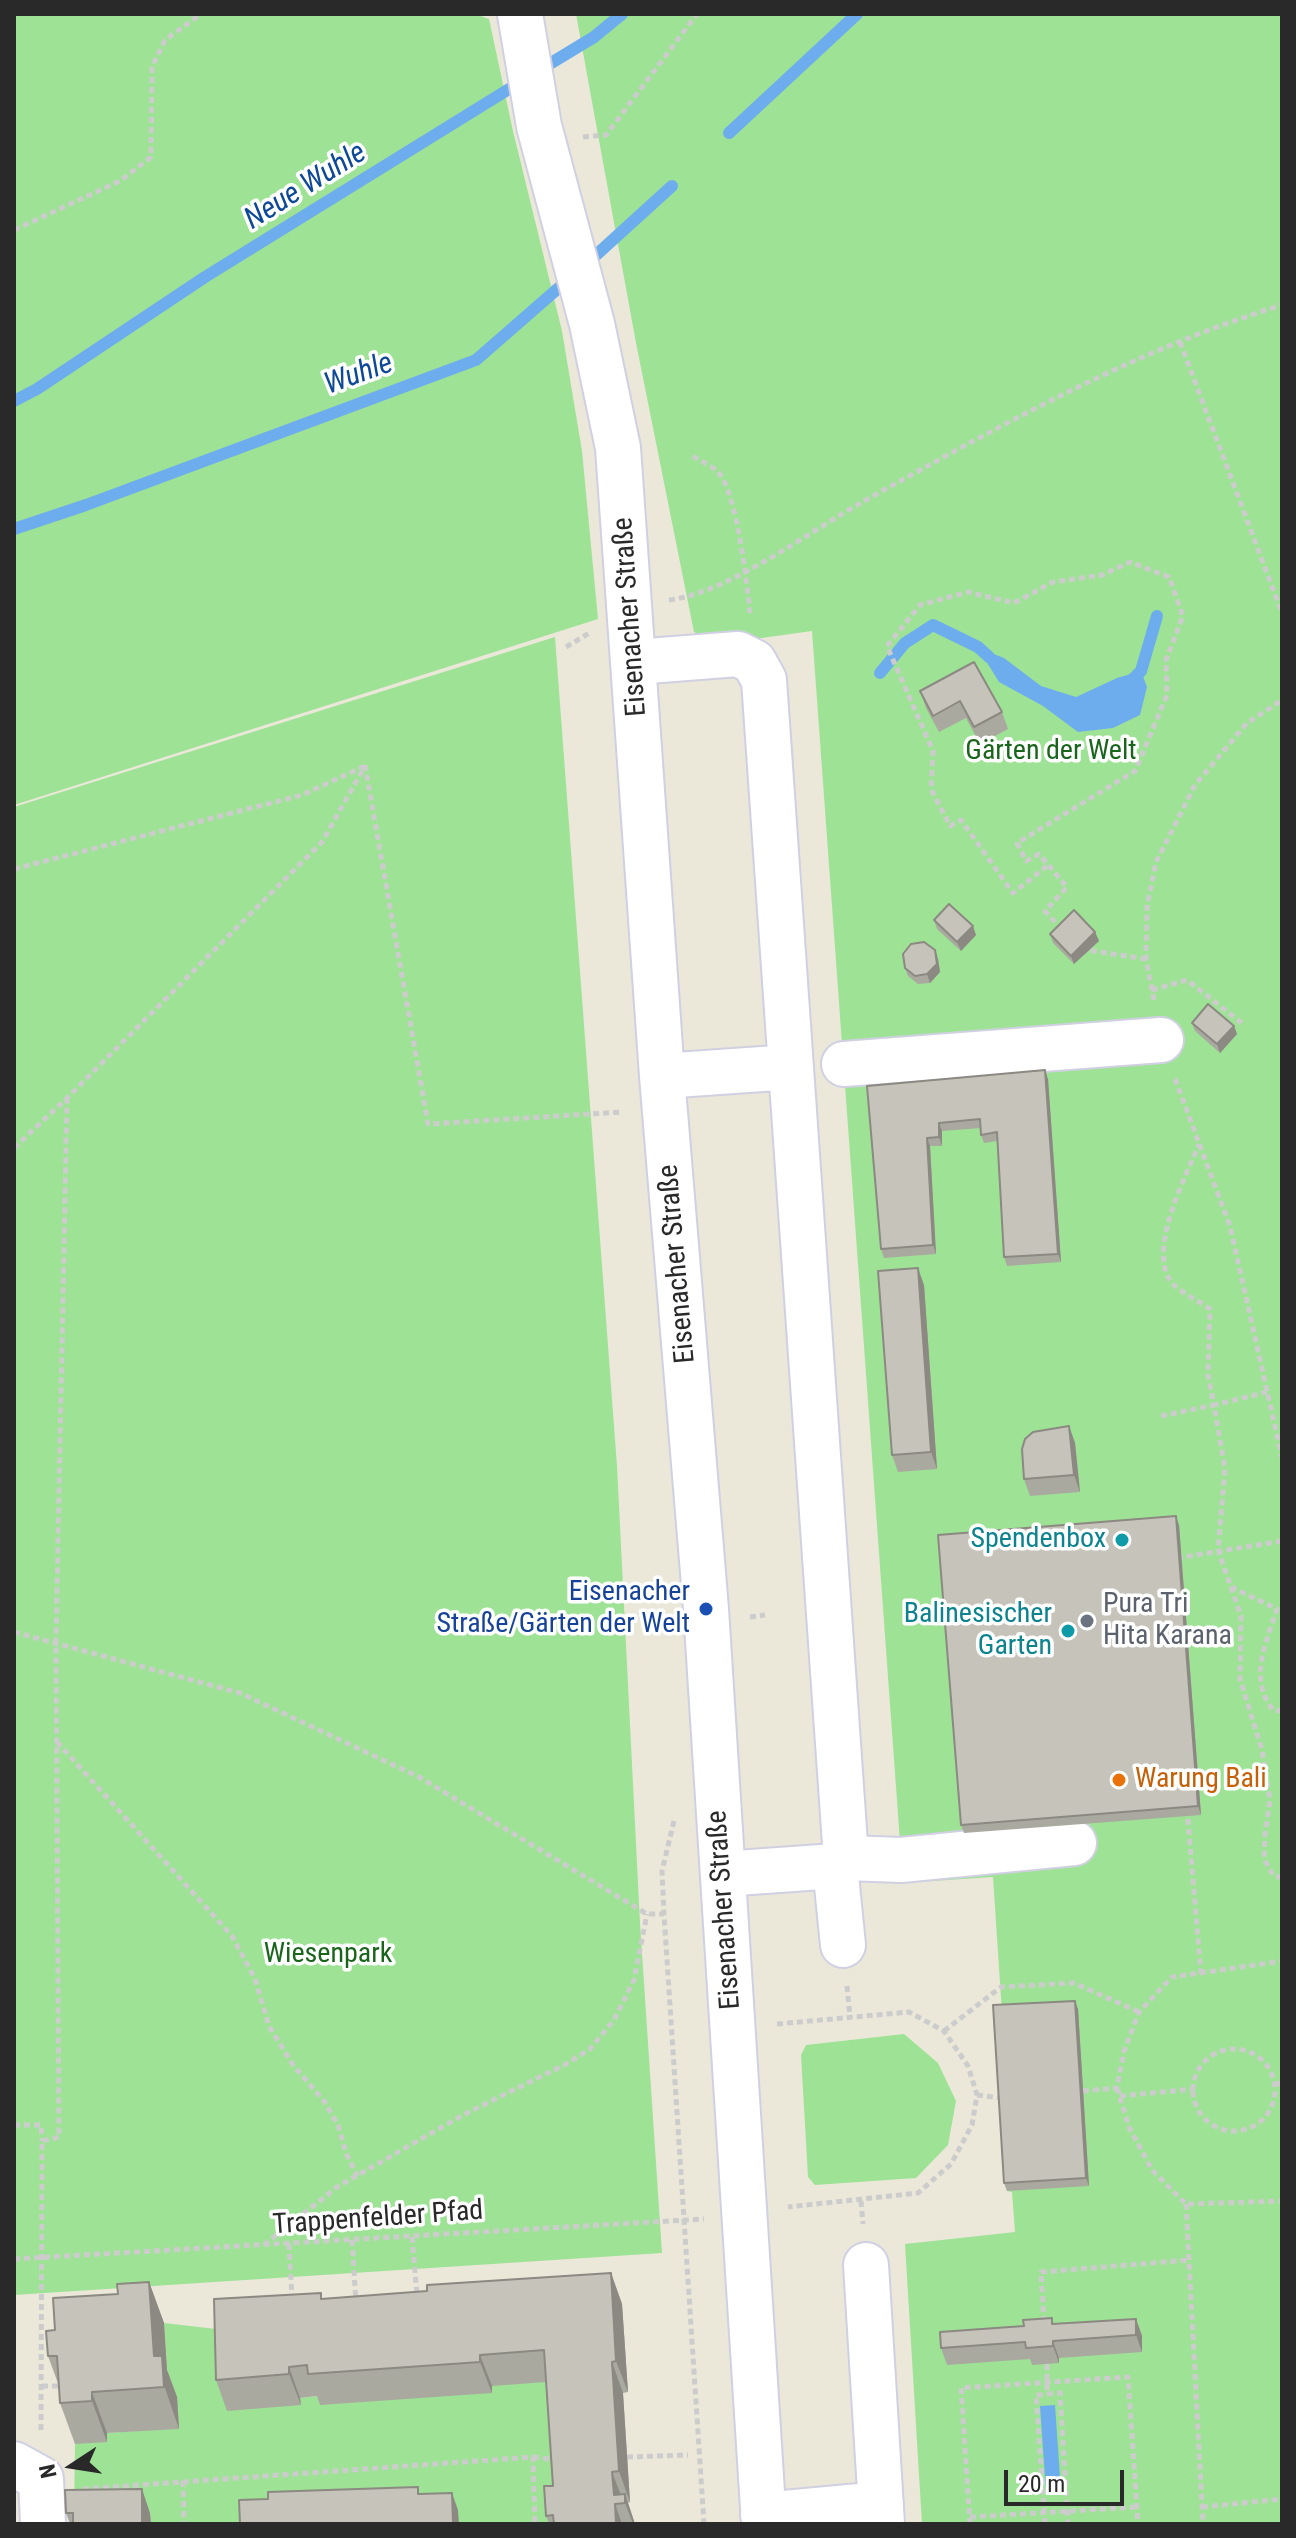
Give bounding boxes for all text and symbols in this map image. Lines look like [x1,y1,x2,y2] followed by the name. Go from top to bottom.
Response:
[239,136,373,238] water label: Neue Wuhle
[320,346,398,404] water label: Wuhle
[607,516,655,718] street label: Eisenacher Straße
[965,735,1137,769] park label: Gärten der Welt
[653,1163,703,1365] street label: Eisenacher Straße
[971,1523,1106,1557] place label: Spendenbox
[1113,1531,1131,1549] marker: Spendenbox
[436,1576,690,1642] place label: Eisenacher Straße/Gärten der Welt
[1103,1588,1232,1654] place label: Pura Tri Hita Karana
[904,1598,1052,1664] place label: Balinesischer Garten
[697,1600,715,1618] marker: Eisenacher Straße/Gärten der Welt
[1078,1612,1096,1630] marker: Pura Tri Hita Karana
[1059,1622,1077,1640] marker: Balinesischer Garten
[1135,1763,1267,1797] place label: Warung Bali
[1110,1771,1128,1789] marker: Warung Bali
[701,1809,749,2011] street label: Eisenacher Straße
[264,1938,392,1972] park label: Wiesenpark
[272,2195,484,2243] street label: Trappenfelder Pfad
[32,2426,112,2506] north arrow
[1008,2454,1128,2504] scale bar
[34,2462,62,2480] text: N
[1018,2470,1065,2498] text: 20 m

